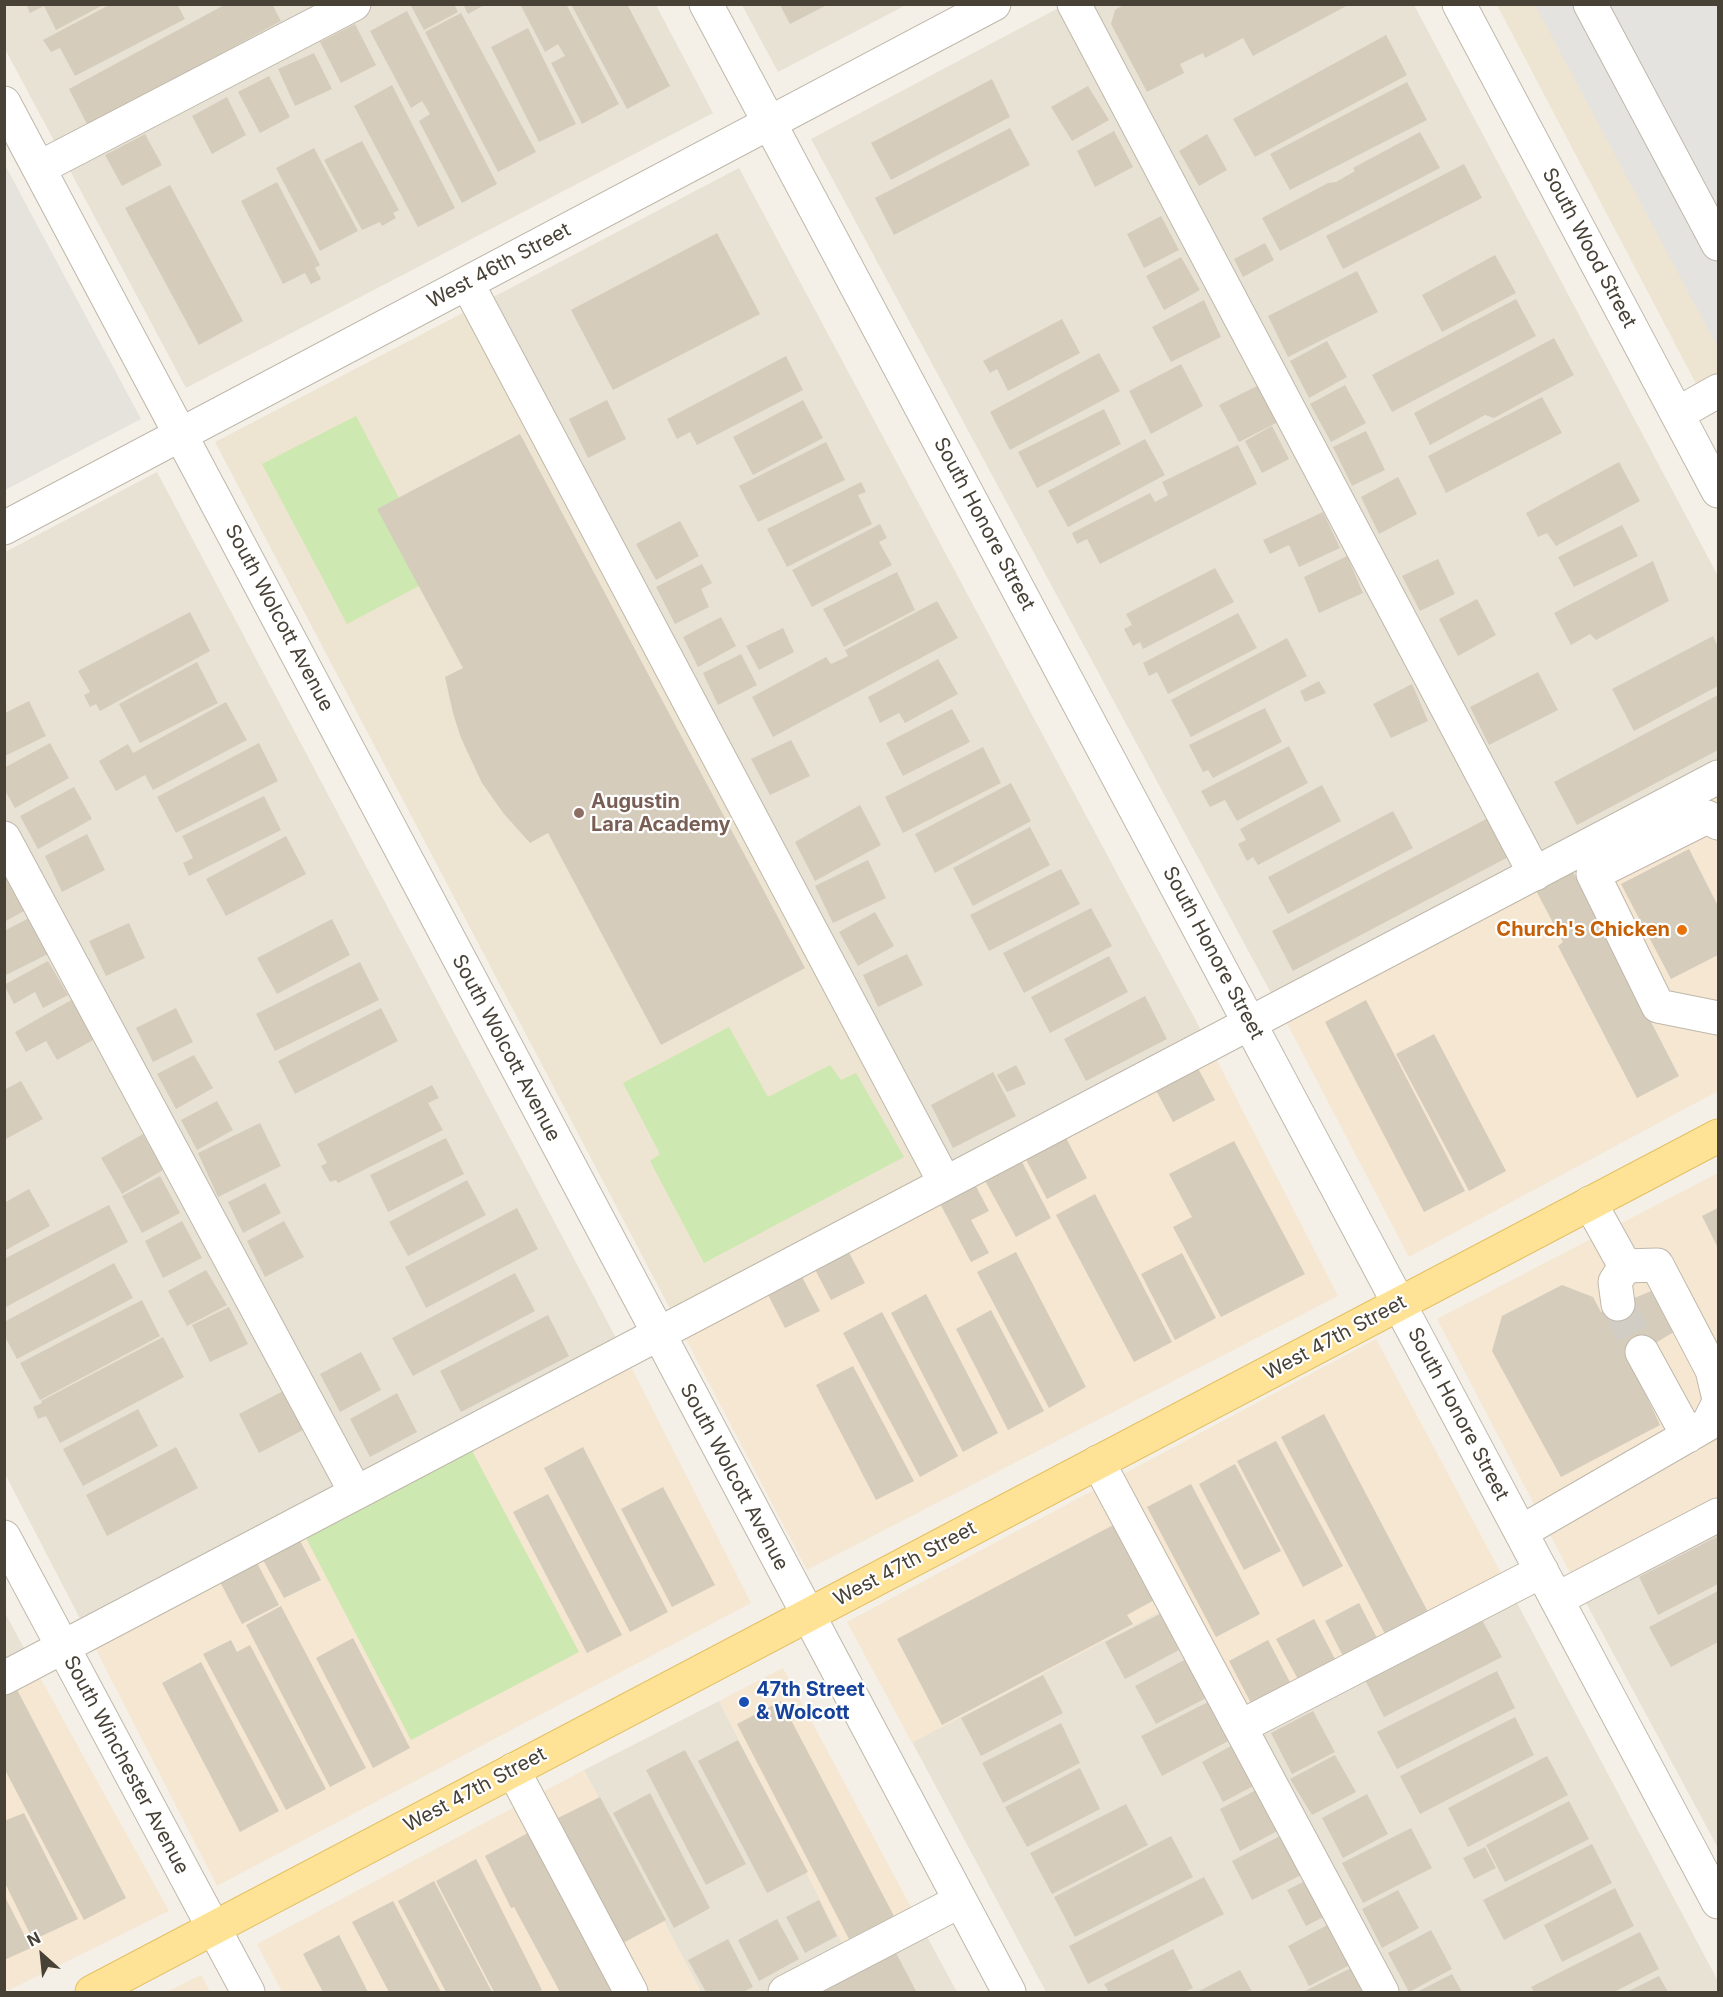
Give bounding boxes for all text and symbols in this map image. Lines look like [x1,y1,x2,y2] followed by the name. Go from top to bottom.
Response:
[1537,164,1641,332] street label: South Wood Street
[423,218,575,314] street label: West 46th Street
[928,434,1040,614] street label: South Honore Street
[220,521,338,715] street label: South Wolcott Avenue
[591,790,731,837] place label: Augustin Lara Academy
[572,806,586,820] marker: Augustin Lara Academy
[1157,863,1269,1043] street label: South Honore Street
[1496,918,1670,942] place label: Church's Chicken
[1675,923,1689,937] marker: Church's Chicken
[447,951,565,1145] street label: South Wolcott Avenue
[1260,1290,1410,1386] street label: West 47th Street
[1402,1324,1514,1504] street label: South Honore Street
[675,1380,793,1574] street label: South Wolcott Avenue
[830,1516,980,1612] street label: West 47th Street
[58,1652,194,1878] street label: South Winchester Avenue
[756,1678,865,1725] place label: 47th Street & Wolcott
[737,1695,751,1709] marker: 47th Street & Wolcott
[400,1742,550,1838] street label: West 47th Street
[12,1925,72,1985] north arrow
[24,1927,44,1951] text: N

